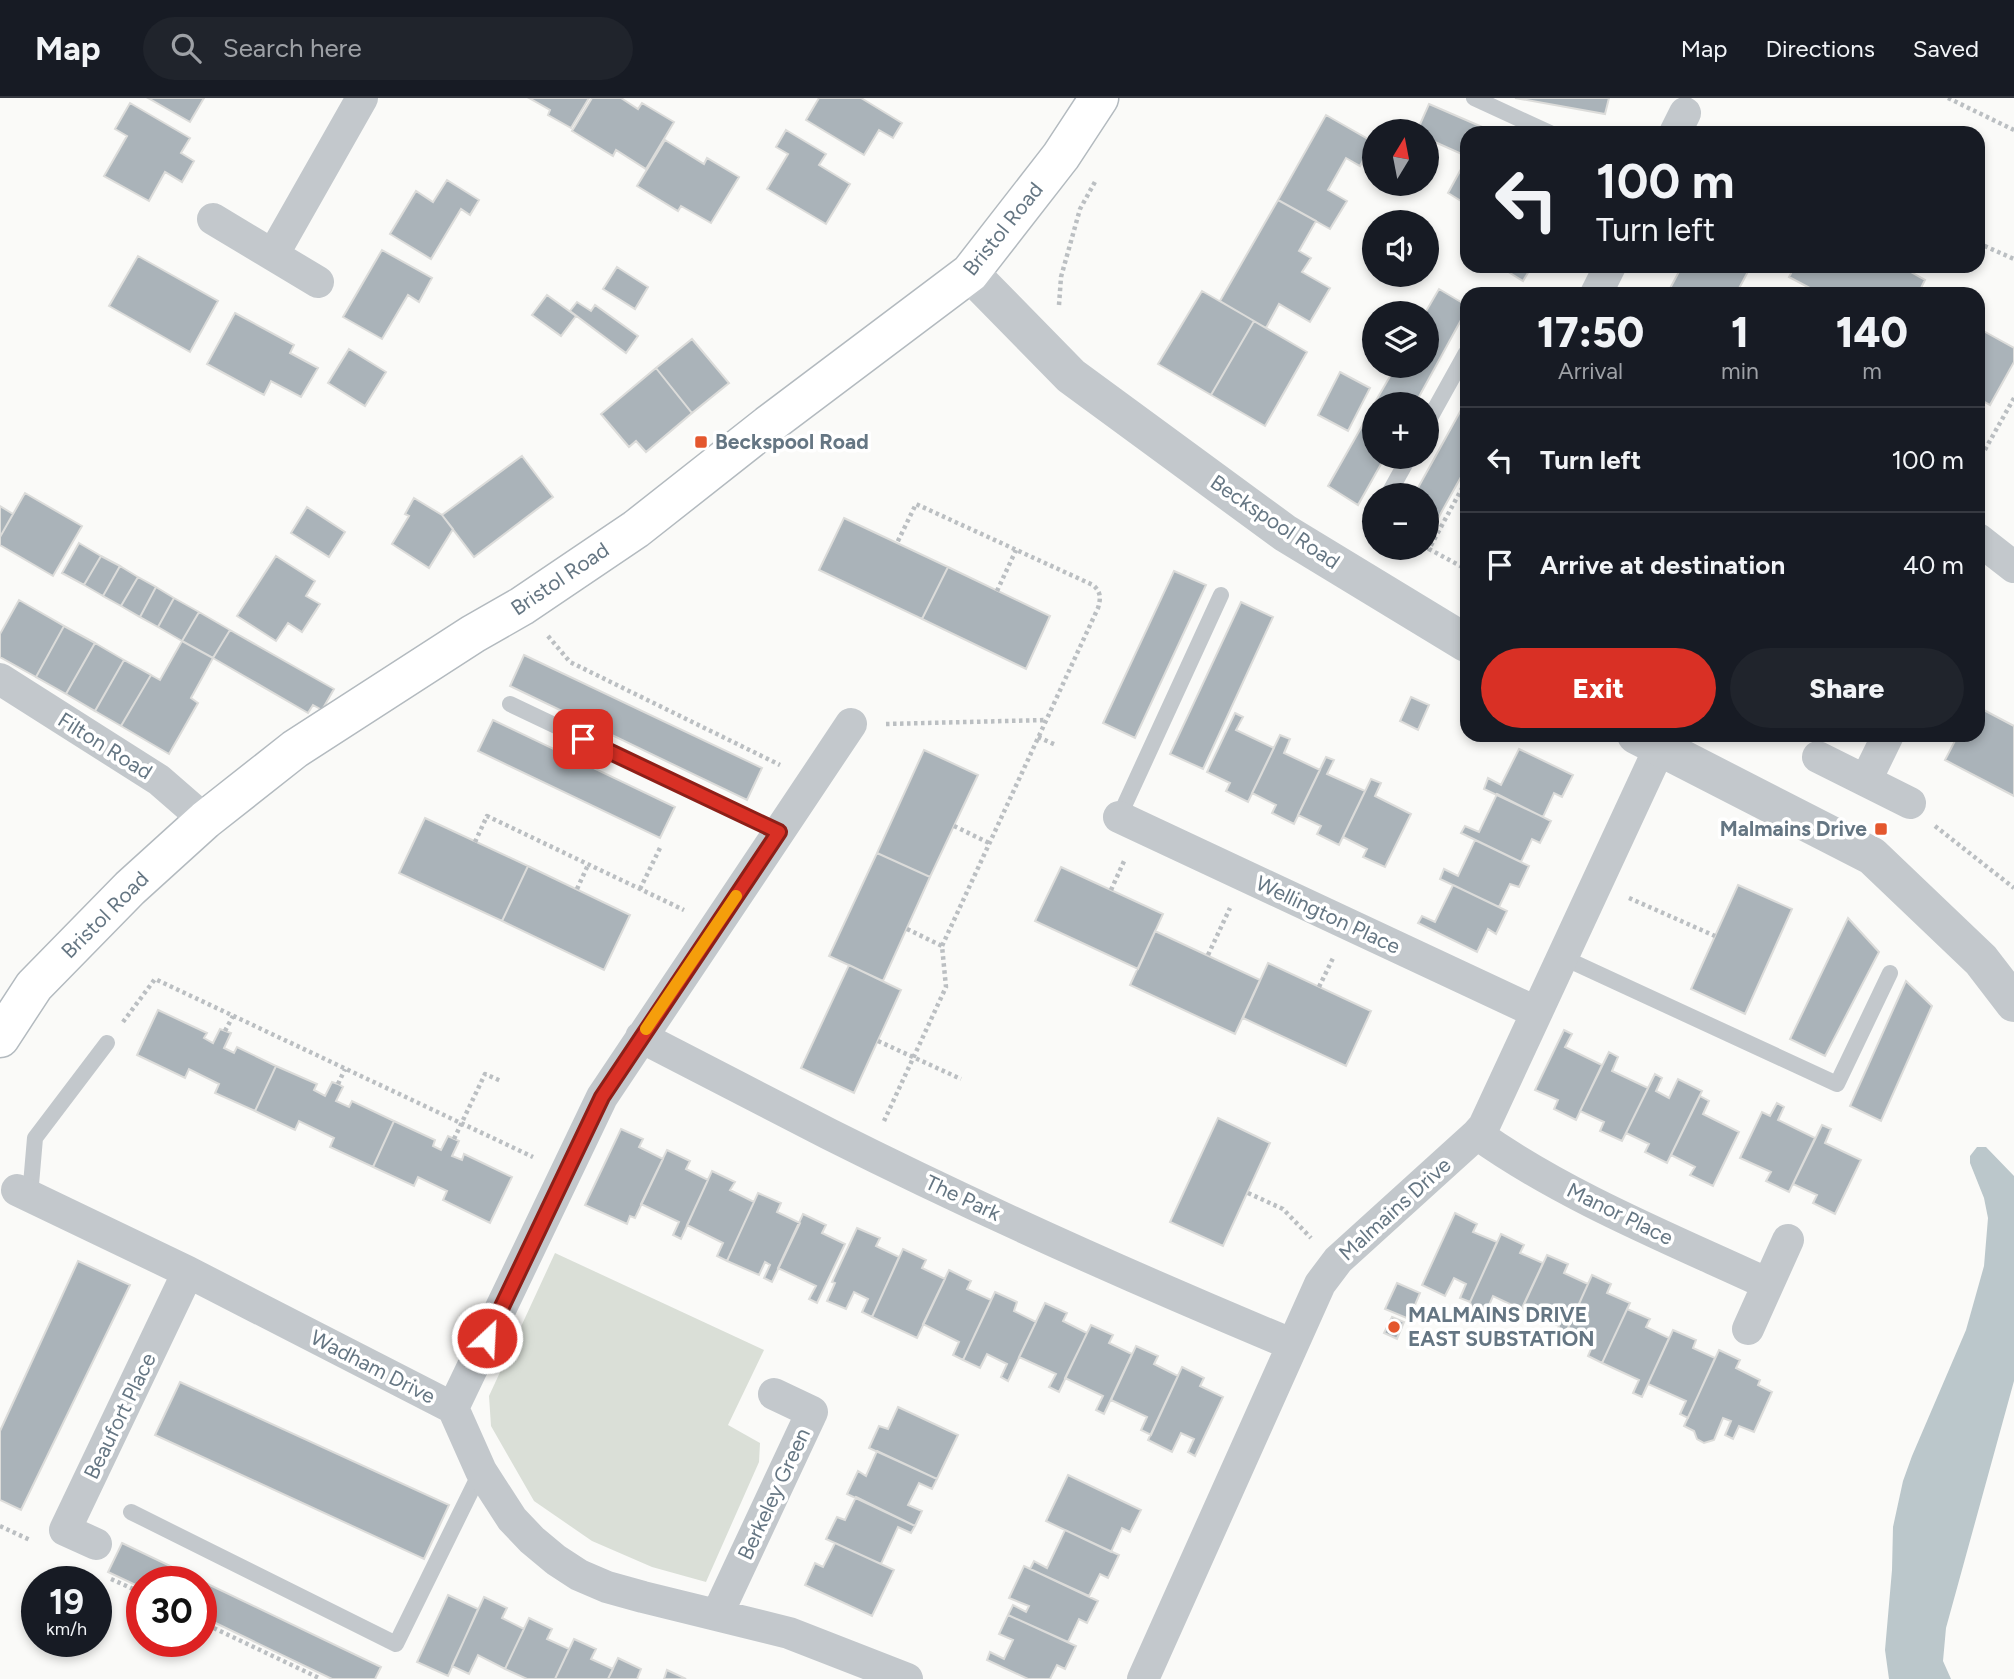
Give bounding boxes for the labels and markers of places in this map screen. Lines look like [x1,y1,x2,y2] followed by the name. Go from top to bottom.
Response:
[715,429,869,454] place label: Beckspool Road
[693,434,709,450] marker: Beckspool Road
[553,709,613,769] pin
[1720,816,1867,841] place label: Malmains Drive
[1873,821,1889,837] marker: Malmains Drive
[1408,1302,1595,1351] place label: MALMAINS DRIVE EAST SUBSTATION
[1386,1319,1402,1335] marker: MALMAINS DRIVE EAST SUBSTATION

